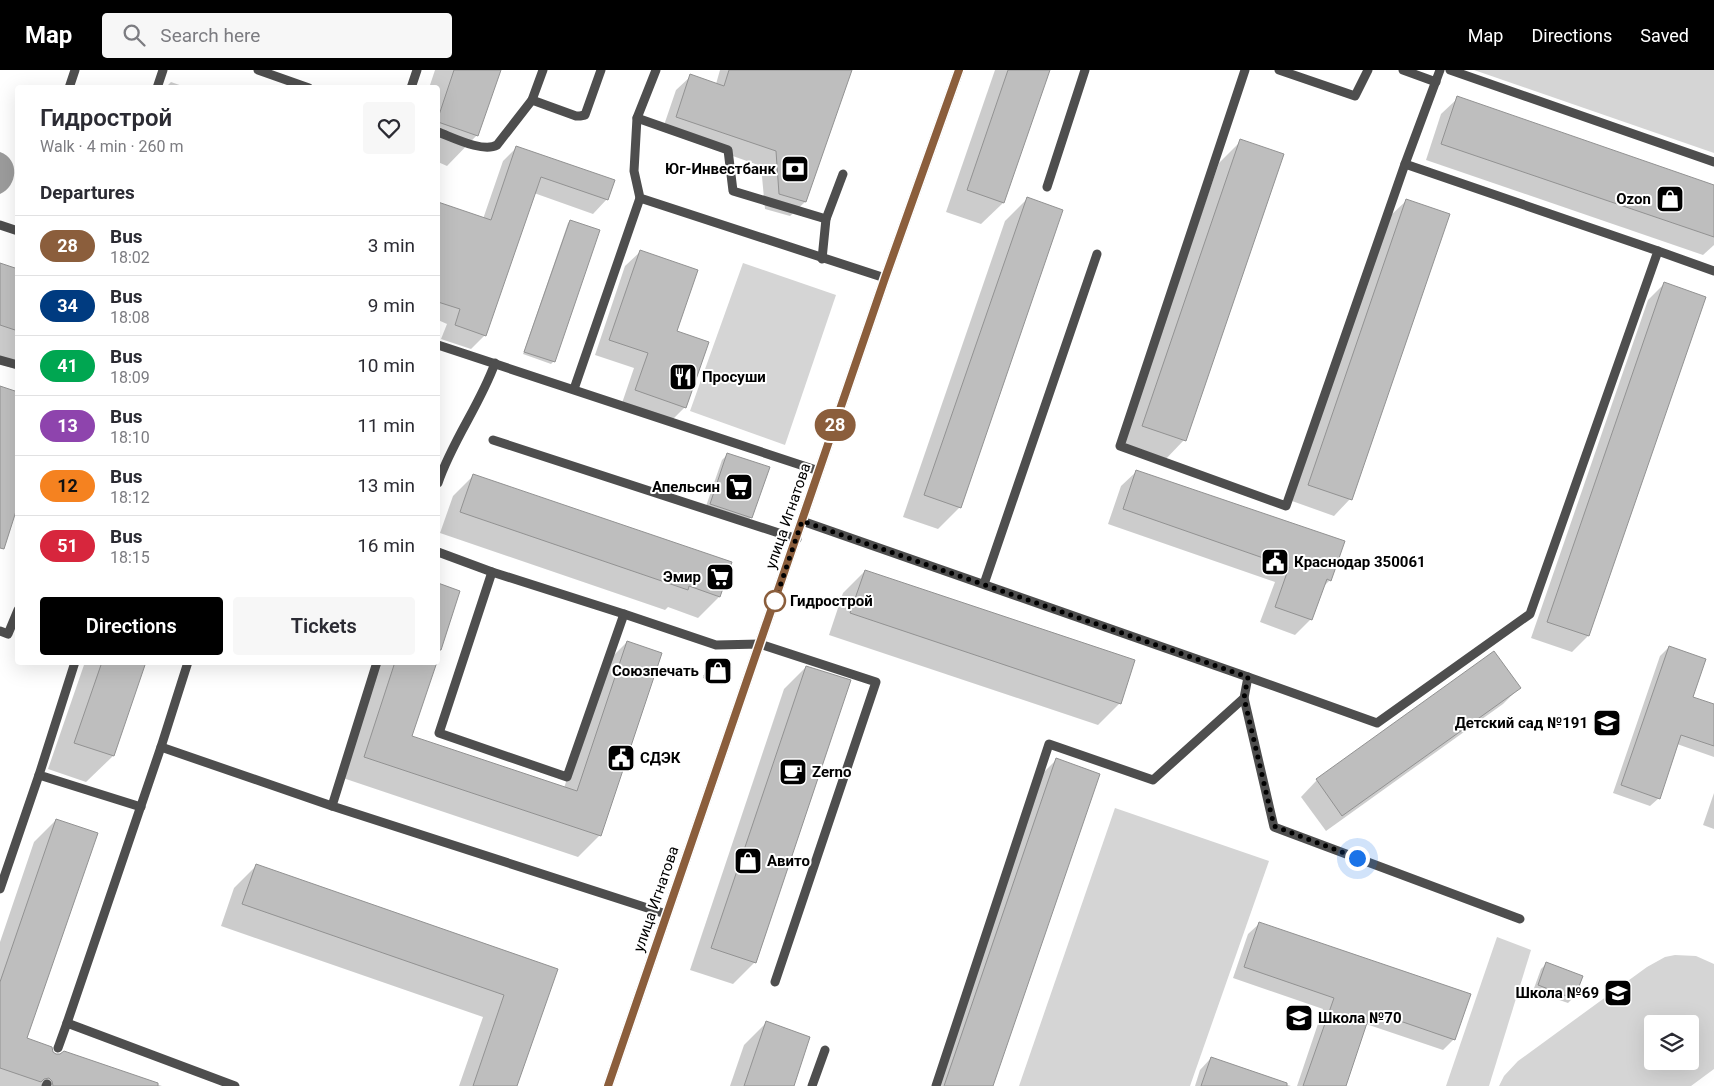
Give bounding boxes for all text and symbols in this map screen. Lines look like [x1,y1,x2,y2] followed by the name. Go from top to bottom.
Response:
[102,13,452,58] search box
[25,21,72,49] text: Map
[120,21,148,49] icon: search
[160,24,260,47] text: Search here
[1468,25,1503,46] text: Map
[1531,25,1612,46] text: Directions
[1640,25,1689,46] text: Saved
[363,102,415,154] button: heart
[40,104,172,132] text: Гидрострой
[40,137,184,156] text: Walk · 4 min · 260 m
[780,154,810,184] bank icon: Юг-Инвестбанк
[665,160,777,178] place label: Юг-Инвестбанк
[40,181,135,204] text: Departures
[1655,184,1685,214] shop icon: Ozon
[1616,190,1651,208] place label: Ozon
[110,225,143,248] text: Bus
[368,234,415,257] text: 3 min
[57,235,78,256] text: 28
[110,248,150,267] text: 18:02
[110,285,143,308] text: Bus
[368,294,415,317] text: 9 min
[57,295,78,316] text: 34
[110,308,150,327] text: 18:08
[110,345,143,368] text: Bus
[357,354,415,377] text: 10 min
[57,355,78,376] text: 41
[668,362,698,392] restaurant icon: Просуши
[110,368,150,387] text: 18:09
[702,368,766,386] place label: Просуши
[110,405,143,428] text: Bus
[812,409,858,441] line badge: 28
[357,414,415,437] text: 11 min
[825,414,845,435] text: 28
[57,415,78,436] text: 13
[110,428,150,447] text: 18:10
[761,461,815,571] street label: улица Игнатова
[110,465,143,488] text: Bus
[724,472,754,502] supermarket icon: Апельсин
[357,474,415,497] text: 13 min
[57,475,78,496] text: 12
[652,478,720,496] place label: Апельсин
[110,488,150,507] text: 18:12
[110,525,143,548] text: Bus
[357,534,415,557] text: 16 min
[57,535,78,556] text: 51
[1260,547,1290,577] public building icon: Краснодар 350061
[110,548,150,567] text: 18:15
[1294,553,1426,571] place label: Краснодар 350061
[705,562,735,592] supermarket icon: Эмир
[663,568,701,586] place label: Эмир
[764,590,786,612] marker: Гидрострой
[790,592,873,610] place label: Гидрострой
[40,597,223,655] button: Directions
[233,597,415,655] button: Tickets
[703,656,733,686] shop icon: Союзпечать
[612,662,699,680] place label: Союзпечать
[1592,708,1622,738] school or university icon: Детский сад №191
[1455,714,1588,732] place label: Детский сад №191
[606,743,636,773] public building icon: СДЭК
[640,749,681,767] place label: СДЭК
[778,757,808,787] cafe icon: Zerno
[812,763,851,781] place label: Zerno
[629,844,683,954] street label: улица Игнатова
[733,846,763,876] shop icon: Авито
[1345,846,1370,871] your location
[767,852,810,870] place label: Авито
[1603,978,1633,1008] school or university icon: Школа №69
[1515,984,1599,1002] place label: Школа №69
[1284,1003,1314,1033] school or university icon: Школа №70
[1318,1009,1402,1027] place label: Школа №70
[1644,1015,1699,1070] map controls
[1644,1015,1699,1070] button: layers

